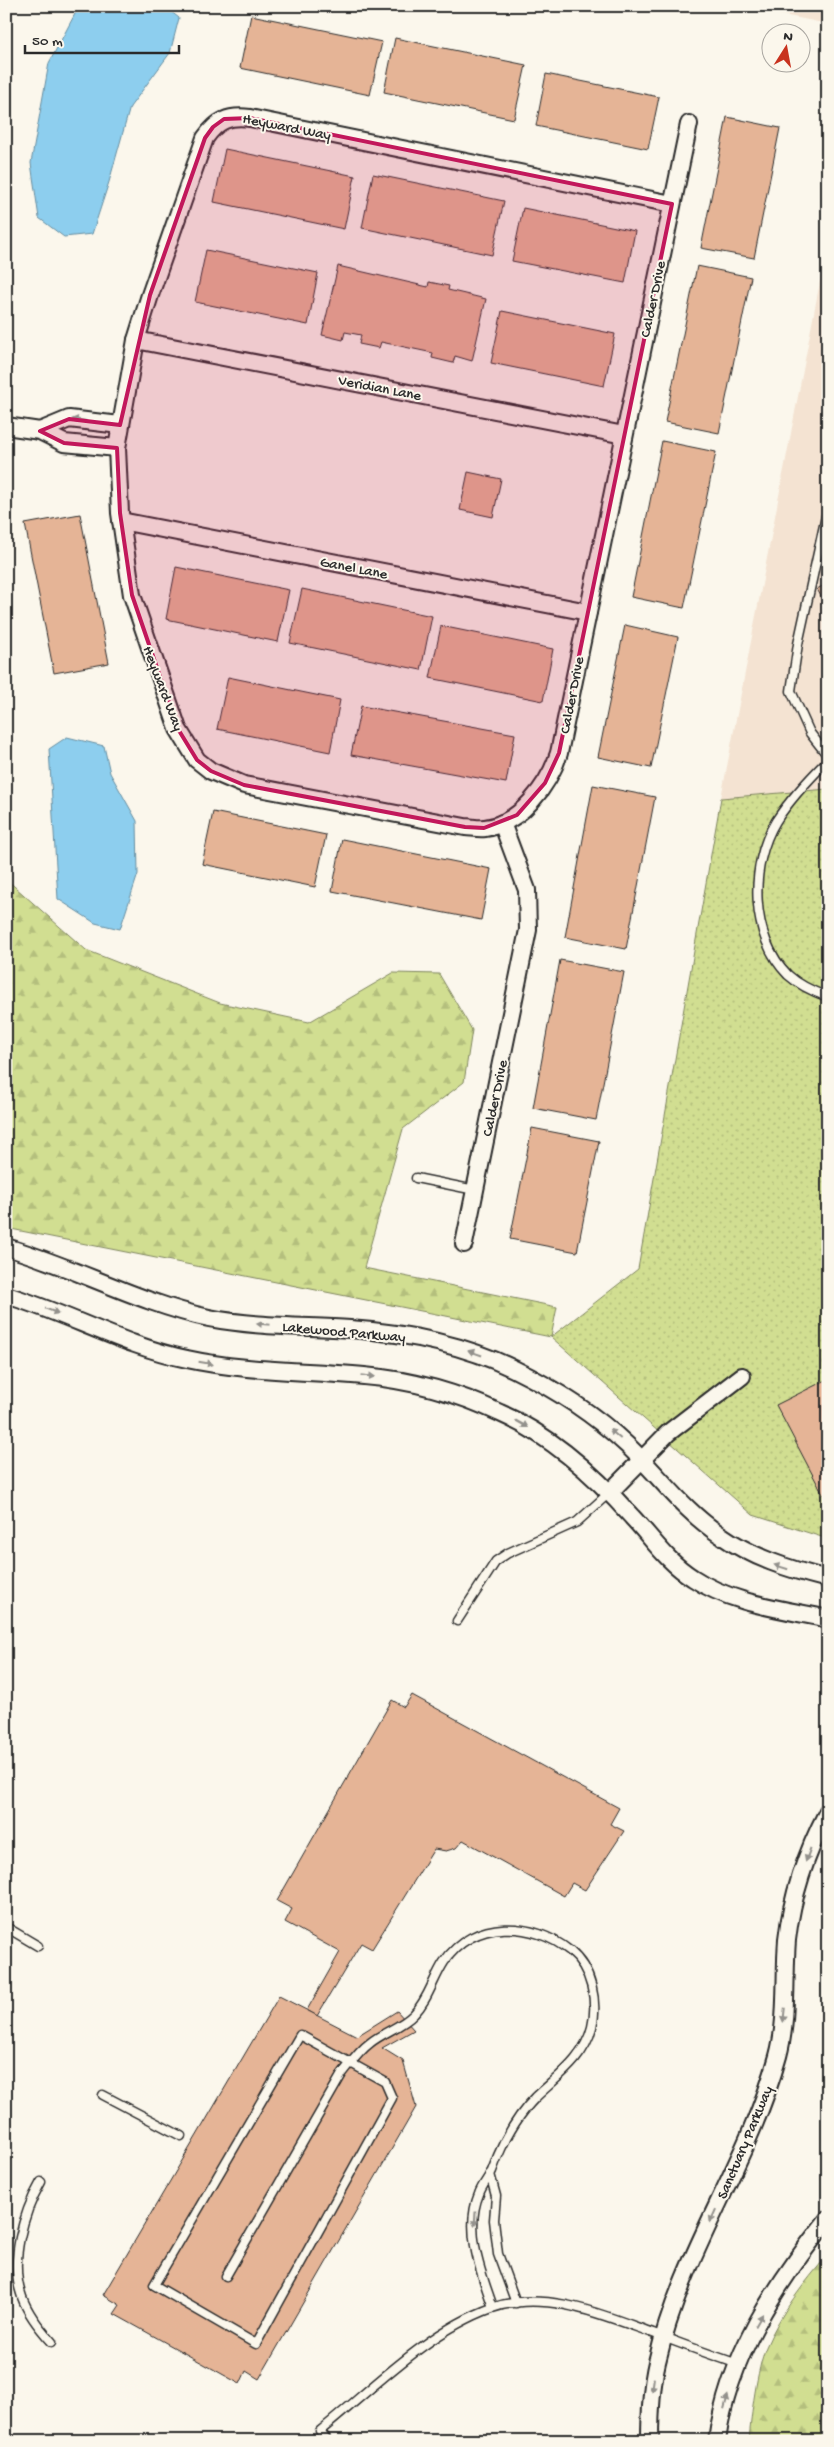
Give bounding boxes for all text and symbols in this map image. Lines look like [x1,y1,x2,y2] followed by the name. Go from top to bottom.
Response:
[25,22,179,54] scale bar
[762,22,812,72] north arrow
[782,28,794,47] text: N
[32,33,63,51] text: 50 m
[241,111,333,145] street label: Heyward Way
[637,259,671,339] street label: Calder Drive
[335,372,423,406] street label: Veridian Lane
[71,416,87,424] one-way arrow
[318,554,389,584] street label: Ganel Lane
[138,644,187,734] street label: Heyward Way
[557,655,589,735] street label: Calder Drive
[479,1058,513,1138] street label: Calder Drive
[45,1307,60,1315] one-way arrow
[281,1319,407,1347] street label: Lakewood Parkway
[255,1320,271,1328] one-way arrow
[467,1349,482,1357] one-way arrow
[198,1359,213,1367] one-way arrow
[360,1372,376,1380] one-way arrow
[514,1420,529,1428] one-way arrow
[608,1429,621,1440] one-way arrow
[773,1562,788,1570] one-way arrow
[804,1848,812,1863] one-way arrow
[780,2007,788,2023] one-way arrow
[714,2083,778,2202] street label: Sanctuary Parkway
[708,2209,716,2223] one-way arrow
[470,2211,478,2227] one-way arrow
[755,2313,763,2328] one-way arrow
[649,2377,657,2393] one-way arrow
[722,2394,730,2409] one-way arrow

